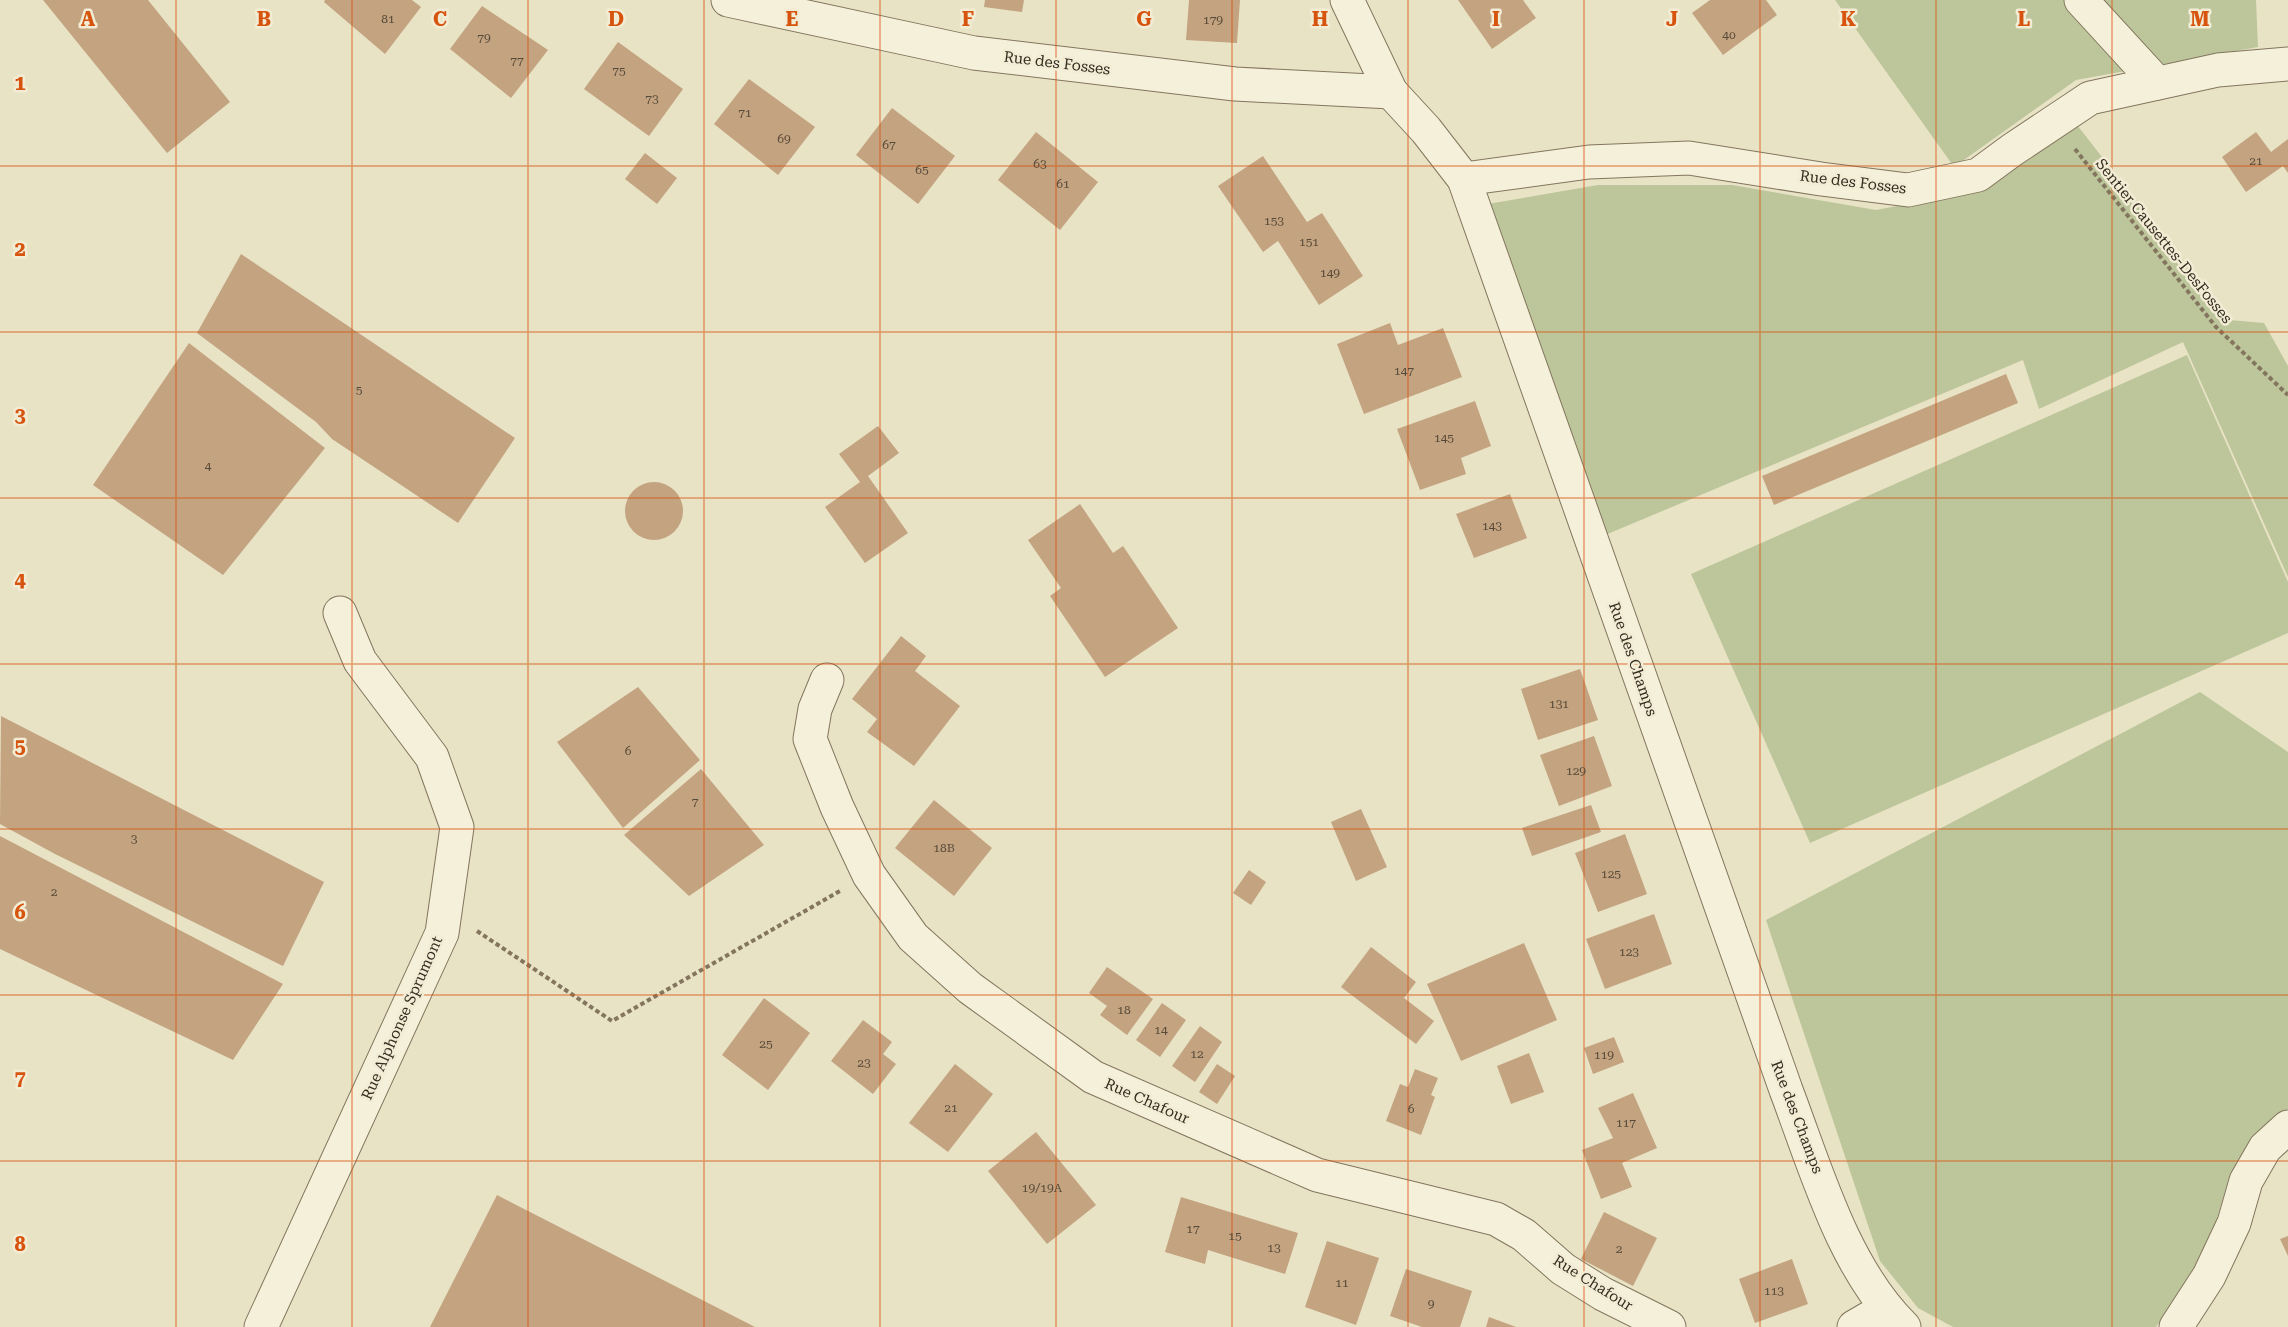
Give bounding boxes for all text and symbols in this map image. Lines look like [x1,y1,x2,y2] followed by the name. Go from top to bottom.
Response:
[81,7,96,31] text: A
[257,7,271,31] text: B
[433,7,447,31] text: C
[608,7,624,31] text: D
[786,7,799,31] text: E
[962,7,974,31] text: F
[1136,7,1152,31] text: G
[1312,7,1328,31] text: H
[1492,7,1500,31] text: I
[1666,7,1678,31] text: J
[1840,7,1856,31] text: K
[2018,7,2031,31] text: L
[2190,7,2210,31] text: M
[381,12,395,26] house number: 81
[1203,13,1223,27] house number: 179
[1722,28,1736,42] house number: 40
[477,31,491,45] house number: 79
[1003,48,1111,78] street label: Rue des Fosses
[510,54,524,68] house number: 77
[612,64,626,78] house number: 75
[14,71,26,95] text: 1
[645,92,659,106] house number: 73
[738,106,752,120] house number: 71
[777,132,791,146] house number: 69
[882,138,896,152] house number: 67
[2249,154,2263,168] house number: 21
[2092,155,2236,327] street label: Sentier Causettes-DesFosses
[1033,157,1047,171] house number: 63
[915,163,929,177] house number: 65
[1799,167,1907,197] street label: Rue des Fosses
[1056,177,1070,191] house number: 61
[1264,214,1284,228] house number: 153
[1299,235,1319,249] house number: 151
[14,237,26,261] text: 2
[1320,266,1340,280] house number: 149
[1394,364,1414,378] house number: 147
[356,383,363,397] house number: 5
[14,403,26,427] text: 3
[1434,431,1454,445] house number: 145
[205,459,212,473] house number: 4
[1482,519,1502,533] house number: 143
[14,568,26,592] text: 4
[1605,600,1661,718] street label: Rue des Champs
[1549,697,1569,711] house number: 131
[14,734,26,758] text: 5
[625,744,632,758] house number: 6
[1566,764,1586,778] house number: 129
[692,795,699,809] house number: 7
[131,832,138,846] house number: 3
[933,841,955,855] house number: 18B
[1601,867,1621,881] house number: 125
[51,885,58,899] house number: 2
[14,900,26,924] text: 6
[358,933,446,1103] street label: Rue Alphonse Sprumont
[1619,945,1639,959] house number: 123
[1117,1003,1131,1017] house number: 18
[1154,1023,1168,1037] house number: 14
[759,1037,773,1051] house number: 25
[1190,1047,1204,1061] house number: 12
[1594,1048,1614,1062] house number: 119
[857,1056,871,1070] house number: 23
[1767,1058,1827,1176] street label: Rue des Champs
[14,1066,26,1090] text: 7
[1102,1074,1192,1128] street label: Rue Chafour
[944,1101,958,1115] house number: 21
[1408,1102,1415,1116] house number: 6
[1616,1116,1636,1130] house number: 117
[1022,1181,1063,1195] house number: 19/19A
[1186,1222,1200,1236] house number: 17
[1228,1229,1242,1243] house number: 15
[14,1232,26,1256] text: 8
[1267,1241,1281,1255] house number: 13
[1616,1242,1623,1256] house number: 2
[1550,1251,1636,1315] street label: Rue Chafour
[1335,1276,1349,1290] house number: 11
[1764,1284,1784,1298] house number: 113
[1428,1297,1435,1311] house number: 9

